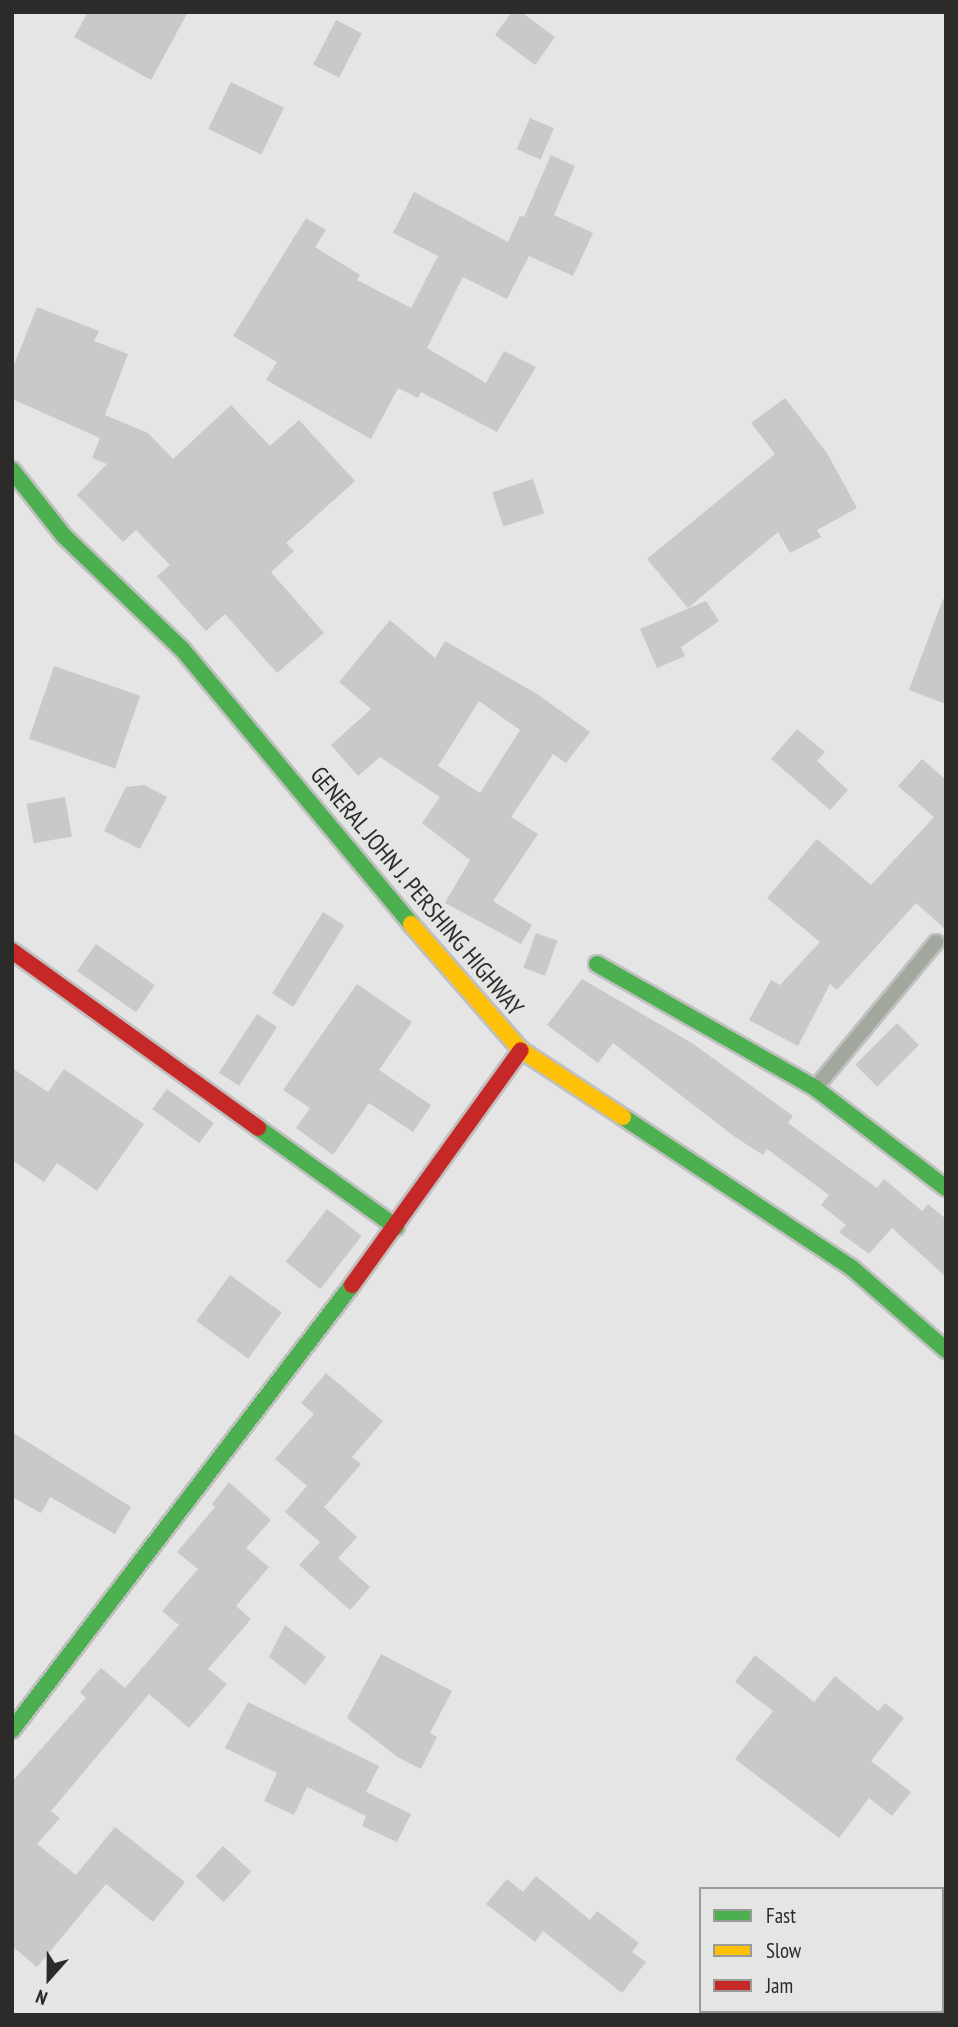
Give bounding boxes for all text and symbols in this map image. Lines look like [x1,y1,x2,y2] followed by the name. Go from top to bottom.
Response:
[304,760,530,1022] street label: GENERAL JOHN J. PERSHING HIGHWAY
[699,1887,944,2013] legend
[766,1902,796,1929] text: Fast
[766,1937,801,1964] text: Slow
[14,1943,84,2013] north arrow
[766,1972,793,1999] text: Jam
[32,1985,51,2011] text: N

